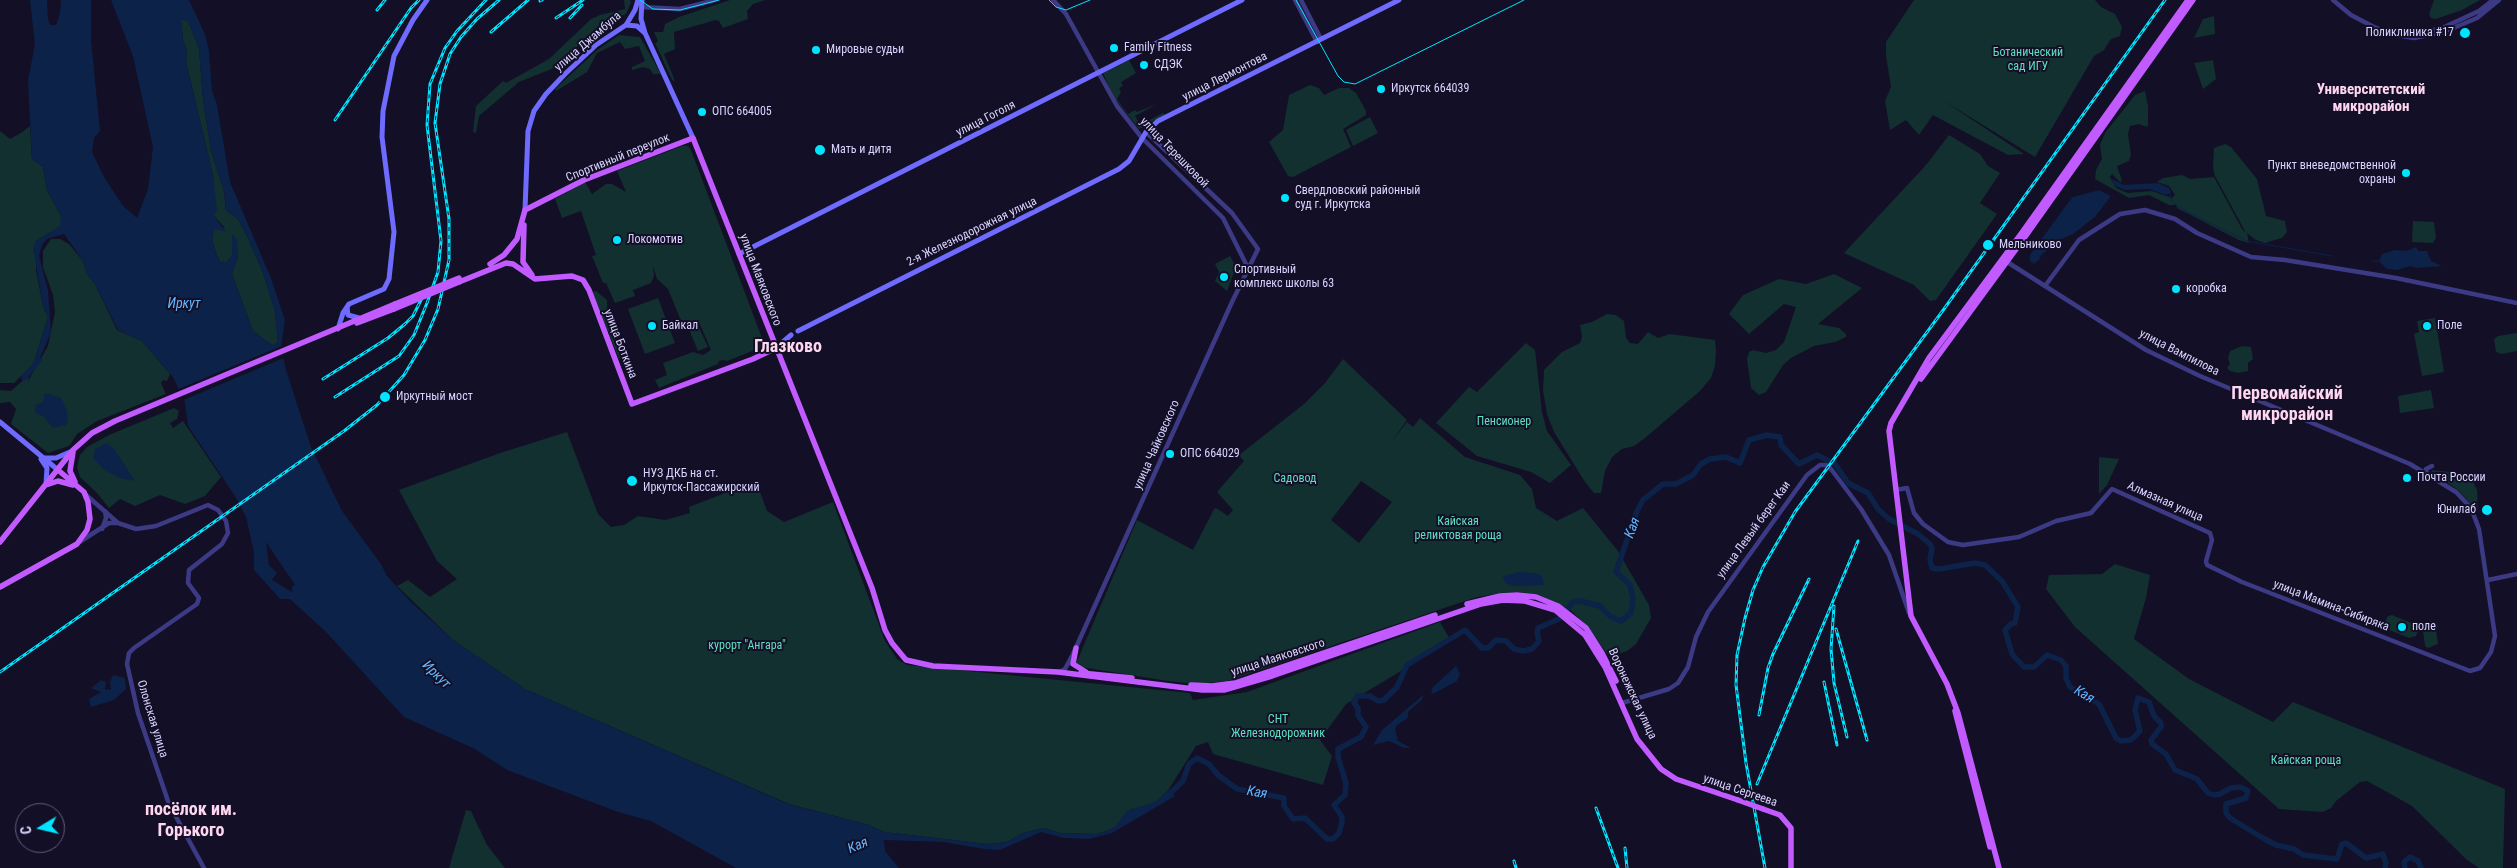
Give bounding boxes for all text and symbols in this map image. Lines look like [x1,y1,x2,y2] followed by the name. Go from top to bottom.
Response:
[552,9,624,75] street label: улица Джамбула
[2365,26,2454,40] place label: Поликлиника #17
[2458,26,2472,40] marker: Поликлиника #17
[1124,41,1192,55] place label: Family Fitness
[1108,42,1120,54] marker: Family Fitness
[826,43,904,57] place label: Мировые судьи
[810,44,822,56] marker: Мировые судьи
[1993,46,2063,74] park label: Ботанический сад ИГУ
[1180,49,1270,105] street label: улица Лермонтова
[1154,58,1183,72] place label: СДЭК
[1138,59,1150,71] marker: СДЭК
[2317,81,2425,116] district label: Университетский микрорайон
[1391,82,1469,96] place label: Иркутск 664039
[1375,83,1387,95] marker: Иркутск 664039
[954,98,1018,140] street label: улица Гоголя
[712,105,772,119] place label: ОПС 664005
[696,106,708,118] marker: ОПС 664005
[1137,115,1211,191] street label: улица Терешковой
[564,131,672,185] street label: Спортивный переулок
[813,143,827,157] marker: Мать и дитя
[831,143,892,157] place label: Мать и дитя
[2268,159,2396,187] place label: Пункт вневедомственной охраны
[2400,167,2412,179] marker: Пункт вневедомственной охраны
[1295,184,1420,212] place label: Свердловский районный суд г. Иркутска
[1279,192,1291,204] marker: Свердловский районный суд г. Иркутска
[905,194,1039,270] street label: 2-я Железнодорожная улица
[736,232,784,328] street label: улица Маяковского
[627,233,683,247] place label: Локомотив
[611,234,623,246] marker: Локомотив
[1981,238,1995,252] marker: Мельниково
[1999,238,2062,252] place label: Мельниково
[1234,263,1334,291] place label: Спортивный комплекс школы 63
[1218,271,1230,283] marker: Спортивный комплекс школы 63
[2186,282,2227,296] place label: коробка
[2170,283,2182,295] marker: коробка
[167,296,201,312] water label: Иркут
[600,307,640,381] street label: улица Боткина
[662,319,698,333] place label: Байкал
[2437,319,2462,333] place label: Поле
[646,320,658,332] marker: Байкал
[2421,320,2433,332] marker: Поле
[2137,327,2221,379] street label: улица Вампилова
[754,336,822,358] district label: Глазково
[2231,383,2343,426] district label: Первомайский микрорайон
[378,390,392,404] marker: Иркутный мост
[396,390,473,404] place label: Иркутный мост
[1131,398,1183,492] street label: улица Чайковского
[1477,415,1531,429] park label: Пенсионер
[1180,447,1240,461] place label: ОПС 664029
[1164,448,1176,460] marker: ОПС 664029
[643,467,760,495] place label: НУЗ ДКБ на ст. Иркутск-Пассажирский
[2417,471,2486,485] place label: Почта России
[1273,472,1317,486] park label: Садовод
[2401,472,2413,484] marker: Почта России
[625,474,639,488] marker: НУЗ ДКБ на ст. Иркутск-Пассажирский
[1714,479,1794,581] street label: улица Левый берег Каи
[2125,479,2205,525] street label: Алмазная улица
[2437,503,2476,517] place label: Юнилаб
[2480,503,2494,517] marker: Юнилаб
[1414,515,1502,543] park label: Кайская реликтовая роща
[1621,515,1645,541] water label: Кая
[2271,577,2391,635] street label: улица Мамина-Сибиряка
[2412,620,2436,634] place label: поле
[2396,621,2408,633] marker: поле
[1229,636,1327,680] street label: улица Маяковского
[708,639,786,653] park label: курорт "Ангара"
[1605,646,1659,742] street label: Воронежская улица
[418,657,454,693] water label: Иркут
[133,679,171,759] street label: Олонская улица
[2071,682,2097,708] water label: Кая
[1231,713,1325,741] park label: СНТ Железнодорожник
[2271,754,2341,768] park label: Кайская роща
[1701,772,1779,810] street label: улица Сергеева
[1245,783,1269,803] water label: Кая
[145,799,237,842] district label: посёлок им. Горького
[15,803,65,853] north arrow
[18,825,35,835] text: С
[845,834,871,858] water label: Кая

